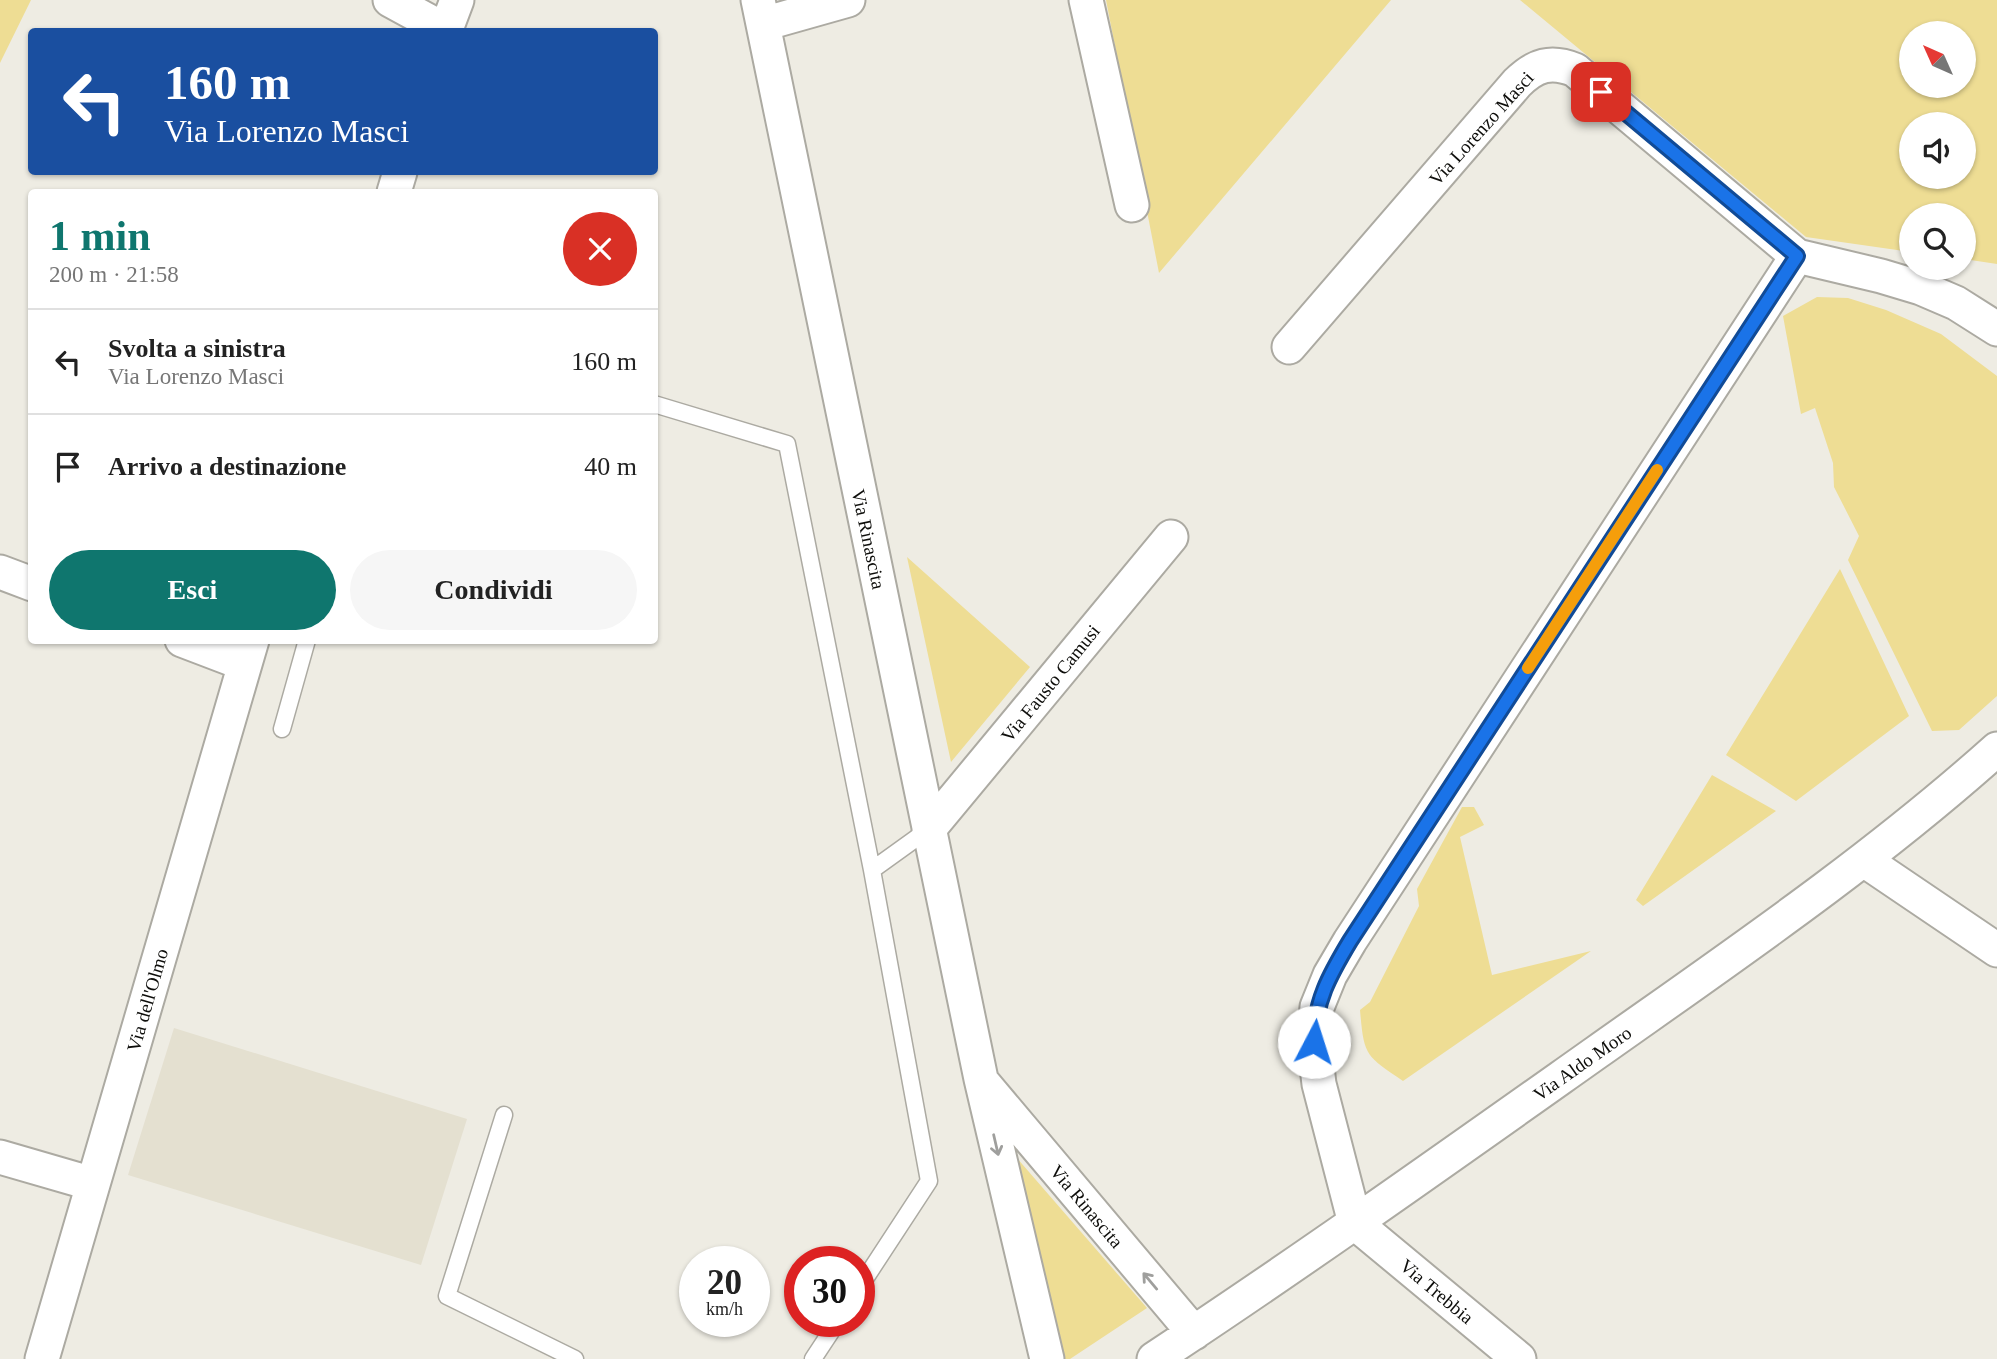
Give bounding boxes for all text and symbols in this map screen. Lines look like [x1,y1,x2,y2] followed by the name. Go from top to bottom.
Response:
[1899,21,1976,98] north arrow
[1899,21,1976,280] map controls
[164,55,291,110] text: 160 m
[49,56,140,147] icon: left
[1571,62,1631,122] pin
[1425,67,1538,189] street label: Via Lorenzo Masci
[1582,73,1620,111] icon: arrive
[1899,112,1976,189] button: sound
[164,113,409,149] text: Via Lorenzo Masci
[1899,203,1976,280] button: search
[563,212,637,286] button: close
[49,213,151,259] text: 1 min
[49,262,179,287] text: 200 m · 21:58
[108,334,286,363] text: Svolta a sinistra
[49,343,87,381] icon: left
[571,347,637,376] text: 160 m
[108,364,284,389] text: Via Lorenzo Masci
[49,448,87,486] icon: arrive
[108,452,346,481] text: Arrivo a destinazione
[584,452,637,481] text: 40 m
[848,487,889,592] street label: Via Rinascita
[49,550,336,630] button: Esci
[350,550,637,630] button: Condividi
[997,621,1104,746] street label: Via Fausto Camusi
[123,946,172,1054] street label: Via dell'Olmo
[1277,1005,1351,1079] position arrow
[1529,1022,1635,1105] street label: Via Aldo Moro
[990,1134,1003,1156] one-way arrow
[1046,1161,1128,1252] street label: Via Rinascita
[784,1246,875,1337] speed limit sign: 30
[1396,1255,1478,1328] street label: Via Trebbia
[707,1263,742,1302] text: 20
[1142,1272,1158,1290] one-way arrow
[706,1299,743,1319] text: km/h

